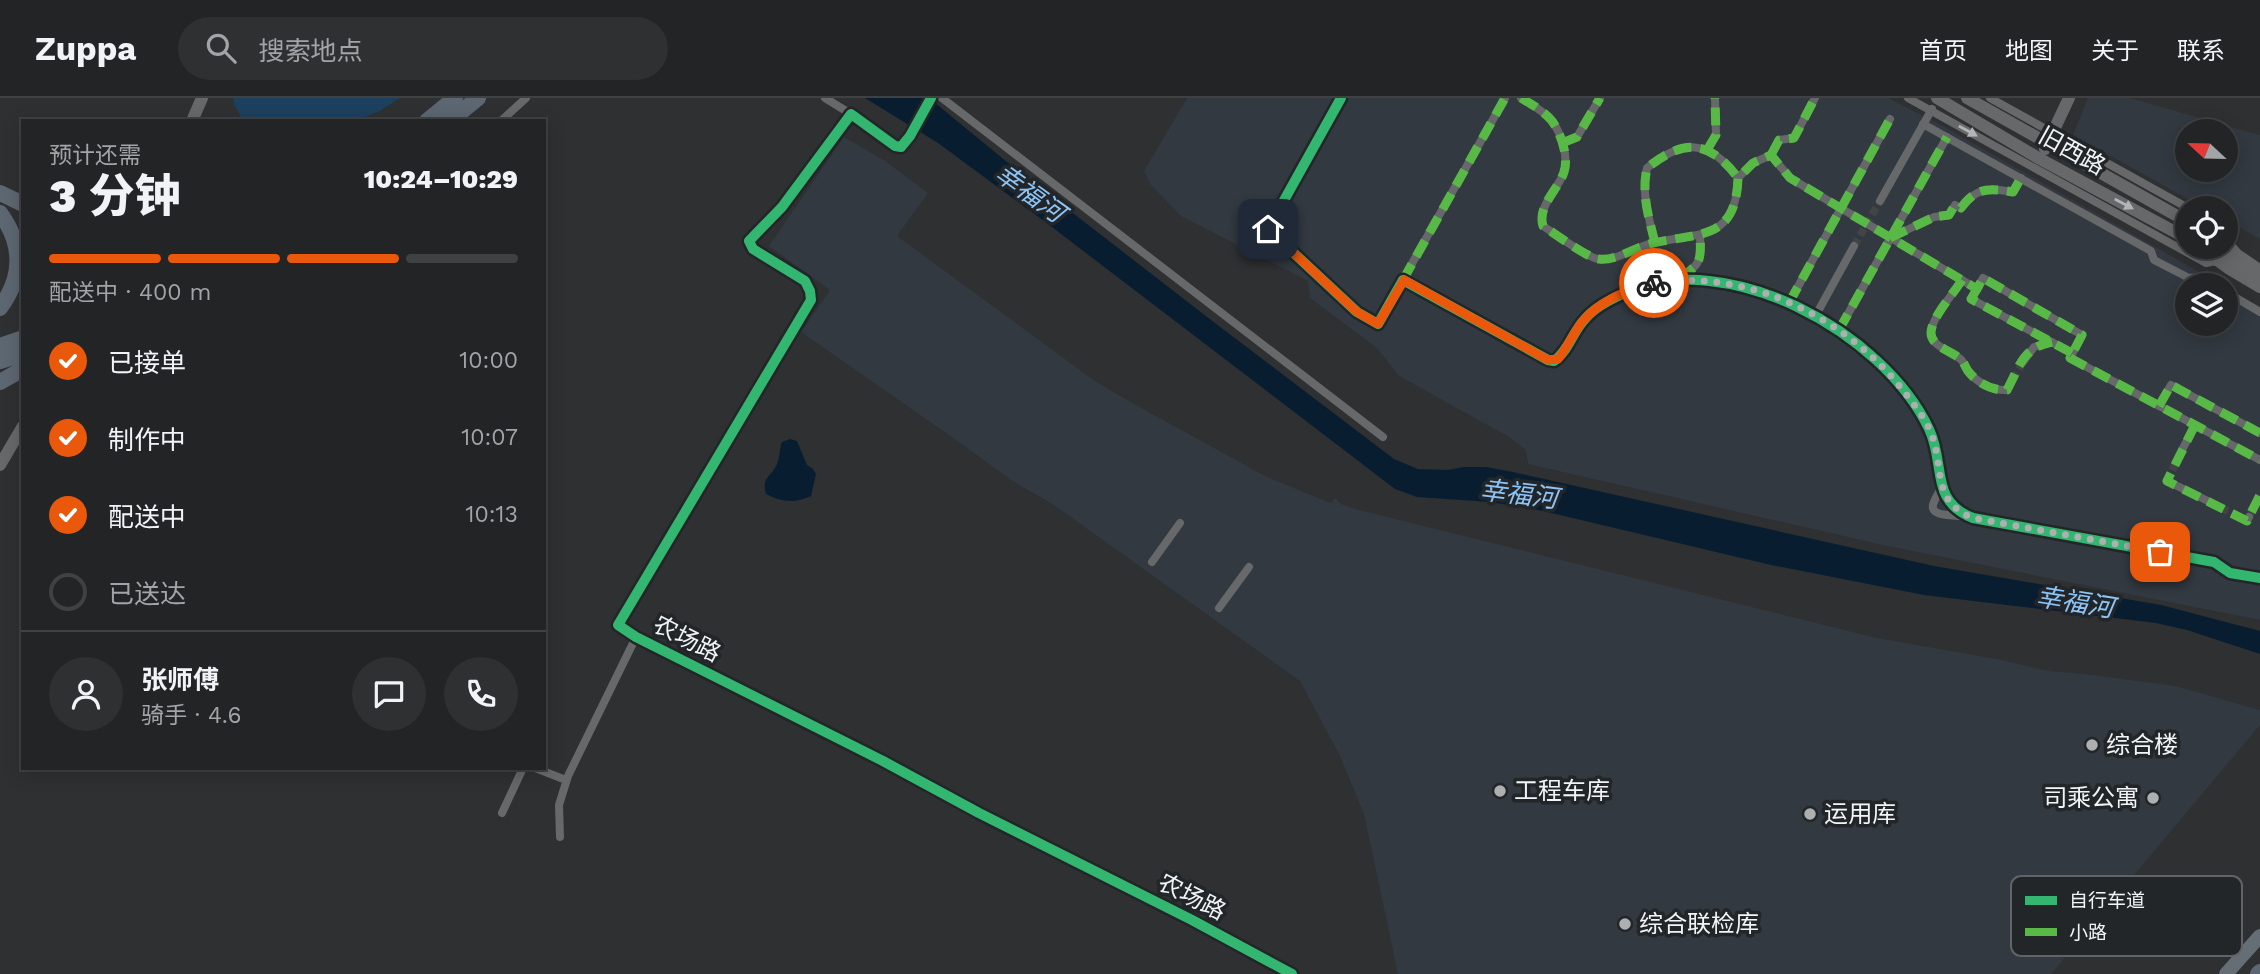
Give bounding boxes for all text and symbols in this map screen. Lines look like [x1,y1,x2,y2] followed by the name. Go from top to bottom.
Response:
[178,17,668,80] search box
[35,29,136,68] text: Zuppa
[202,29,240,67] icon: search
[258,36,362,66] text: 搜索地点
[1919,37,1967,65] text: 首页
[2005,37,2053,65] text: 地图
[2091,37,2139,65] text: 关于
[2177,37,2225,65] text: 联系
[2175,119,2238,182] north arrow
[2175,119,2238,336] map controls
[2034,121,2110,181] street label: 旧西路
[1958,126,1978,137] one-way arrow
[49,142,141,169] text: 预计还需
[990,158,1074,231] water label: 幸福河
[364,164,518,194] text: 10:24–10:29
[49,169,181,223] text: 3 分钟
[2175,196,2238,259] button: locate
[2115,198,2134,210] one-way arrow
[1238,199,1298,259] pin
[1249,210,1287,248] icon: home
[1619,248,1689,318] courier
[1635,264,1673,302] icon: bike
[2175,273,2238,336] button: layers
[49,279,211,306] text: 配送中 · 400 m
[49,342,87,380] icon: check
[459,347,518,374] text: 10:00
[108,348,186,378] text: 已接单
[49,419,87,457] icon: check
[461,424,518,451] text: 10:07
[108,425,186,455] text: 制作中
[1478,474,1564,514] water label: 幸福河
[49,496,87,534] icon: check
[466,501,518,528] text: 10:13
[108,502,186,532] text: 配送中
[2130,522,2190,582] pin
[2141,533,2179,571] icon: bag
[108,579,186,609] text: 已送达
[2034,581,2121,624] water label: 幸福河
[649,610,725,668] street label: 农场路
[49,657,123,731] button: person
[352,657,426,731] button: chat
[444,657,518,731] button: phone
[141,665,219,695] text: 张师傅
[141,702,241,729] text: 骑手 · 4.6
[2106,731,2178,759] place label: 综合楼
[2084,737,2100,753] marker: 综合楼
[1514,777,1610,805] place label: 工程车库
[1492,783,1508,799] marker: 工程车库
[2043,784,2139,812] place label: 司乘公寓
[2145,790,2161,806] marker: 司乘公寓
[1824,800,1896,828] place label: 运用库
[1802,806,1818,822] marker: 运用库
[1154,868,1230,926] street label: 农场路
[2011,876,2242,956] legend
[2069,889,2145,912] text: 自行车道
[1639,910,1759,938] place label: 综合联检库
[1617,916,1633,932] marker: 综合联检库
[2069,921,2107,944] text: 小路

